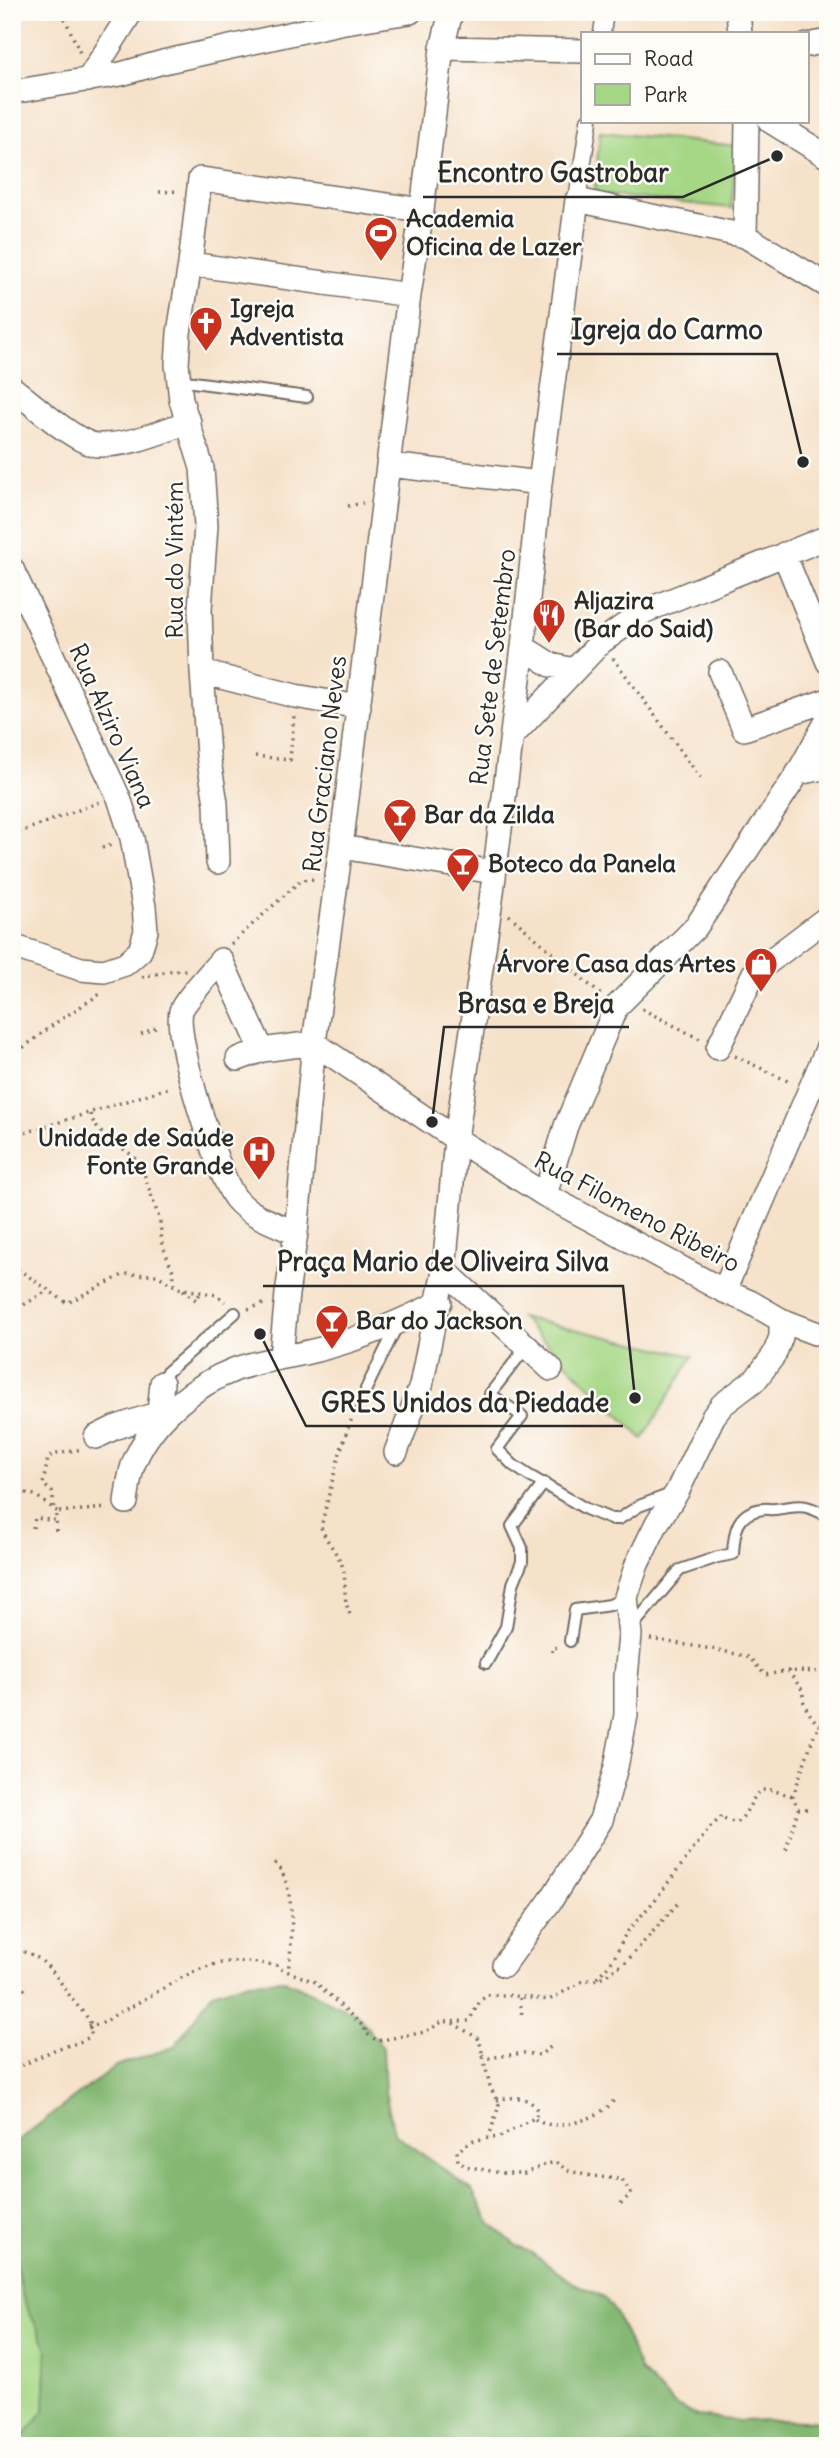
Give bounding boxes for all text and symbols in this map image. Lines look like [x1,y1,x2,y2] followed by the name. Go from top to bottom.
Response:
[581,32,808,122] legend
[644,45,693,72] text: Road
[644,81,687,108] text: Park
[423,150,683,197] callout: Encontro Gastrobar
[437,156,669,189] text: Encontro Gastrobar
[406,203,582,261] place label: Academia Oficina de Lazer
[362,214,400,263] sports icon: Academia Oficina de Lazer
[230,293,344,351] place label: Igreja Adventista
[187,304,225,353] church icon: Igreja Adventista
[557,307,777,354] callout: Igreja do Carmo
[571,313,763,346] text: Igreja do Carmo
[159,481,189,639] street label: Rua do Vintém
[463,547,521,787] street label: Rua Sete de Setembro
[574,585,713,643] place label: Aljazira (Bar do Said)
[530,596,568,645] restaurant icon: Aljazira (Bar do Said)
[63,639,163,812] street label: Rua Alziro Viana
[296,654,352,874] street label: Rua Graciano Neves
[381,796,419,845] bar icon: Bar da Zilda
[424,799,555,829] place label: Bar da Zilda
[444,845,482,894] bar icon: Boteco da Panela
[488,848,676,878] place label: Boteco da Panela
[742,945,780,994] shop icon: Árvore Casa das Artes
[497,948,736,978] place label: Árvore Casa das Artes
[444,980,629,1027] callout: Brasa e Breja
[458,987,615,1020] text: Brasa e Breja
[38,1122,234,1180] place label: Unidade de Saúde Fonte Grande
[240,1133,278,1182] hospital icon: Unidade de Saúde Fonte Grande
[529,1144,745,1278] street label: Rua Filomeno Ribeiro
[263,1239,623,1286] callout: Praça Mario de Oliveira Silva
[277,1245,609,1278] text: Praça Mario de Oliveira Silva
[313,1302,351,1351] bar icon: Bar do Jackson
[356,1305,523,1335] place label: Bar do Jackson
[306,1379,623,1426] callout: GRES Unidos da Piedade
[321,1386,609,1419] text: GRES Unidos da Piedade

